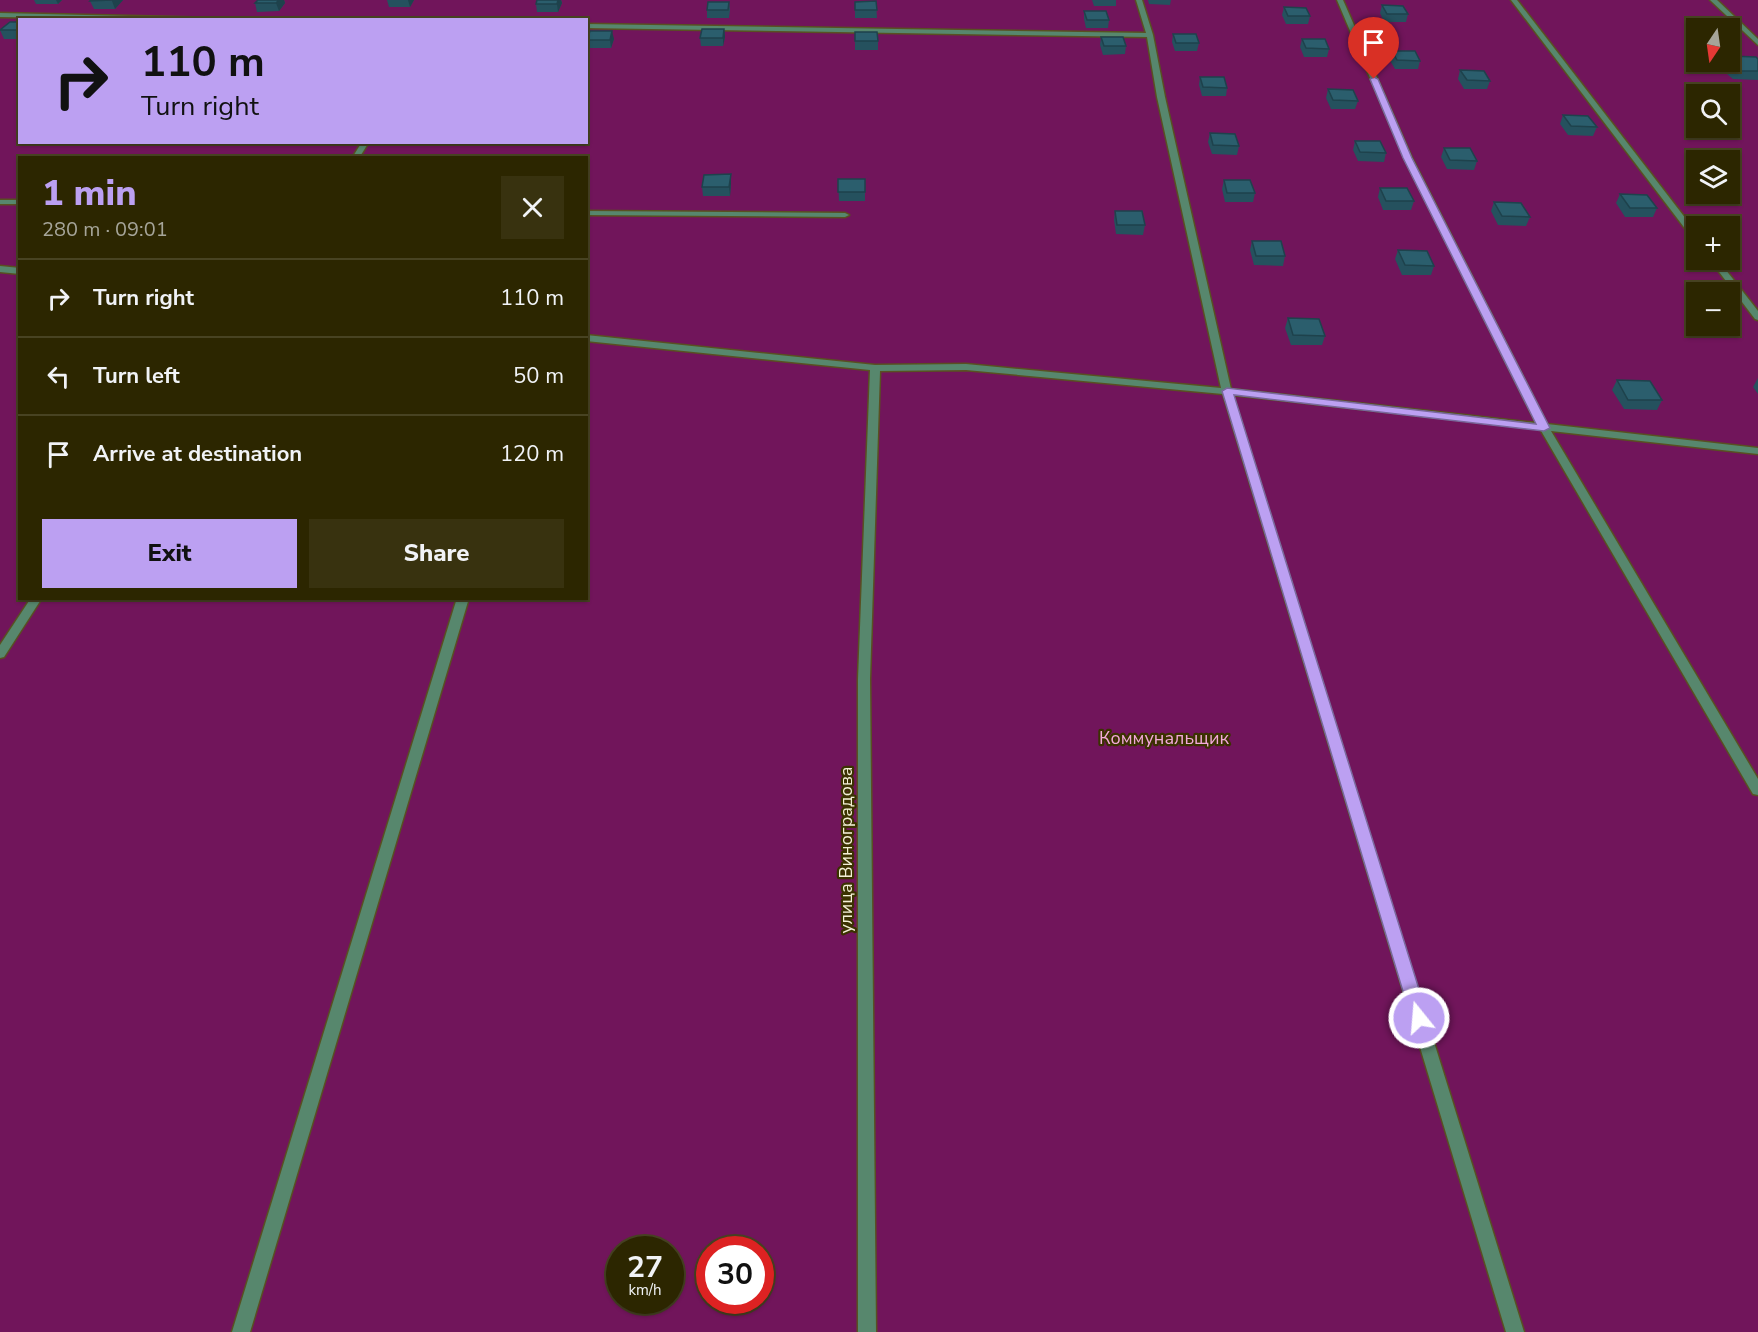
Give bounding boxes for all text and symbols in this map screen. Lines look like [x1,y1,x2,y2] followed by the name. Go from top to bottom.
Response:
[1348,17,1399,79] pin
[1686,18,1740,72] north arrow
[1686,18,1740,336] map controls
[1357,26,1390,59] icon: arrive
[141,34,265,91] text: 110 m
[42,42,120,120] icon: right
[1686,84,1740,138] button: search
[141,88,259,125] text: Turn right
[1686,150,1740,204] button: layers
[42,169,137,218] text: 1 min
[501,176,564,239] button: close
[42,216,168,243] text: 280 m · 09:01
[1686,216,1740,270] button: +
[42,282,75,315] icon: right
[1686,282,1740,336] button: −
[93,283,194,313] text: Turn right
[500,283,564,313] text: 110 m
[42,360,75,393] icon: left
[93,361,180,391] text: Turn left
[513,361,564,391] text: 50 m
[42,438,75,471] icon: arrive
[93,439,302,469] text: Arrive at destination
[500,439,564,469] text: 120 m
[42,519,297,588] button: Exit
[309,519,564,588] button: Share
[1099,726,1229,750] park label: Коммунальщик
[834,767,858,933] street label: улица Виноградова
[1387,986,1451,1050] position arrow
[696,1236,774,1314] speed limit sign: 30
[627,1247,663,1288] text: 27
[628,1280,662,1300] text: km/h

